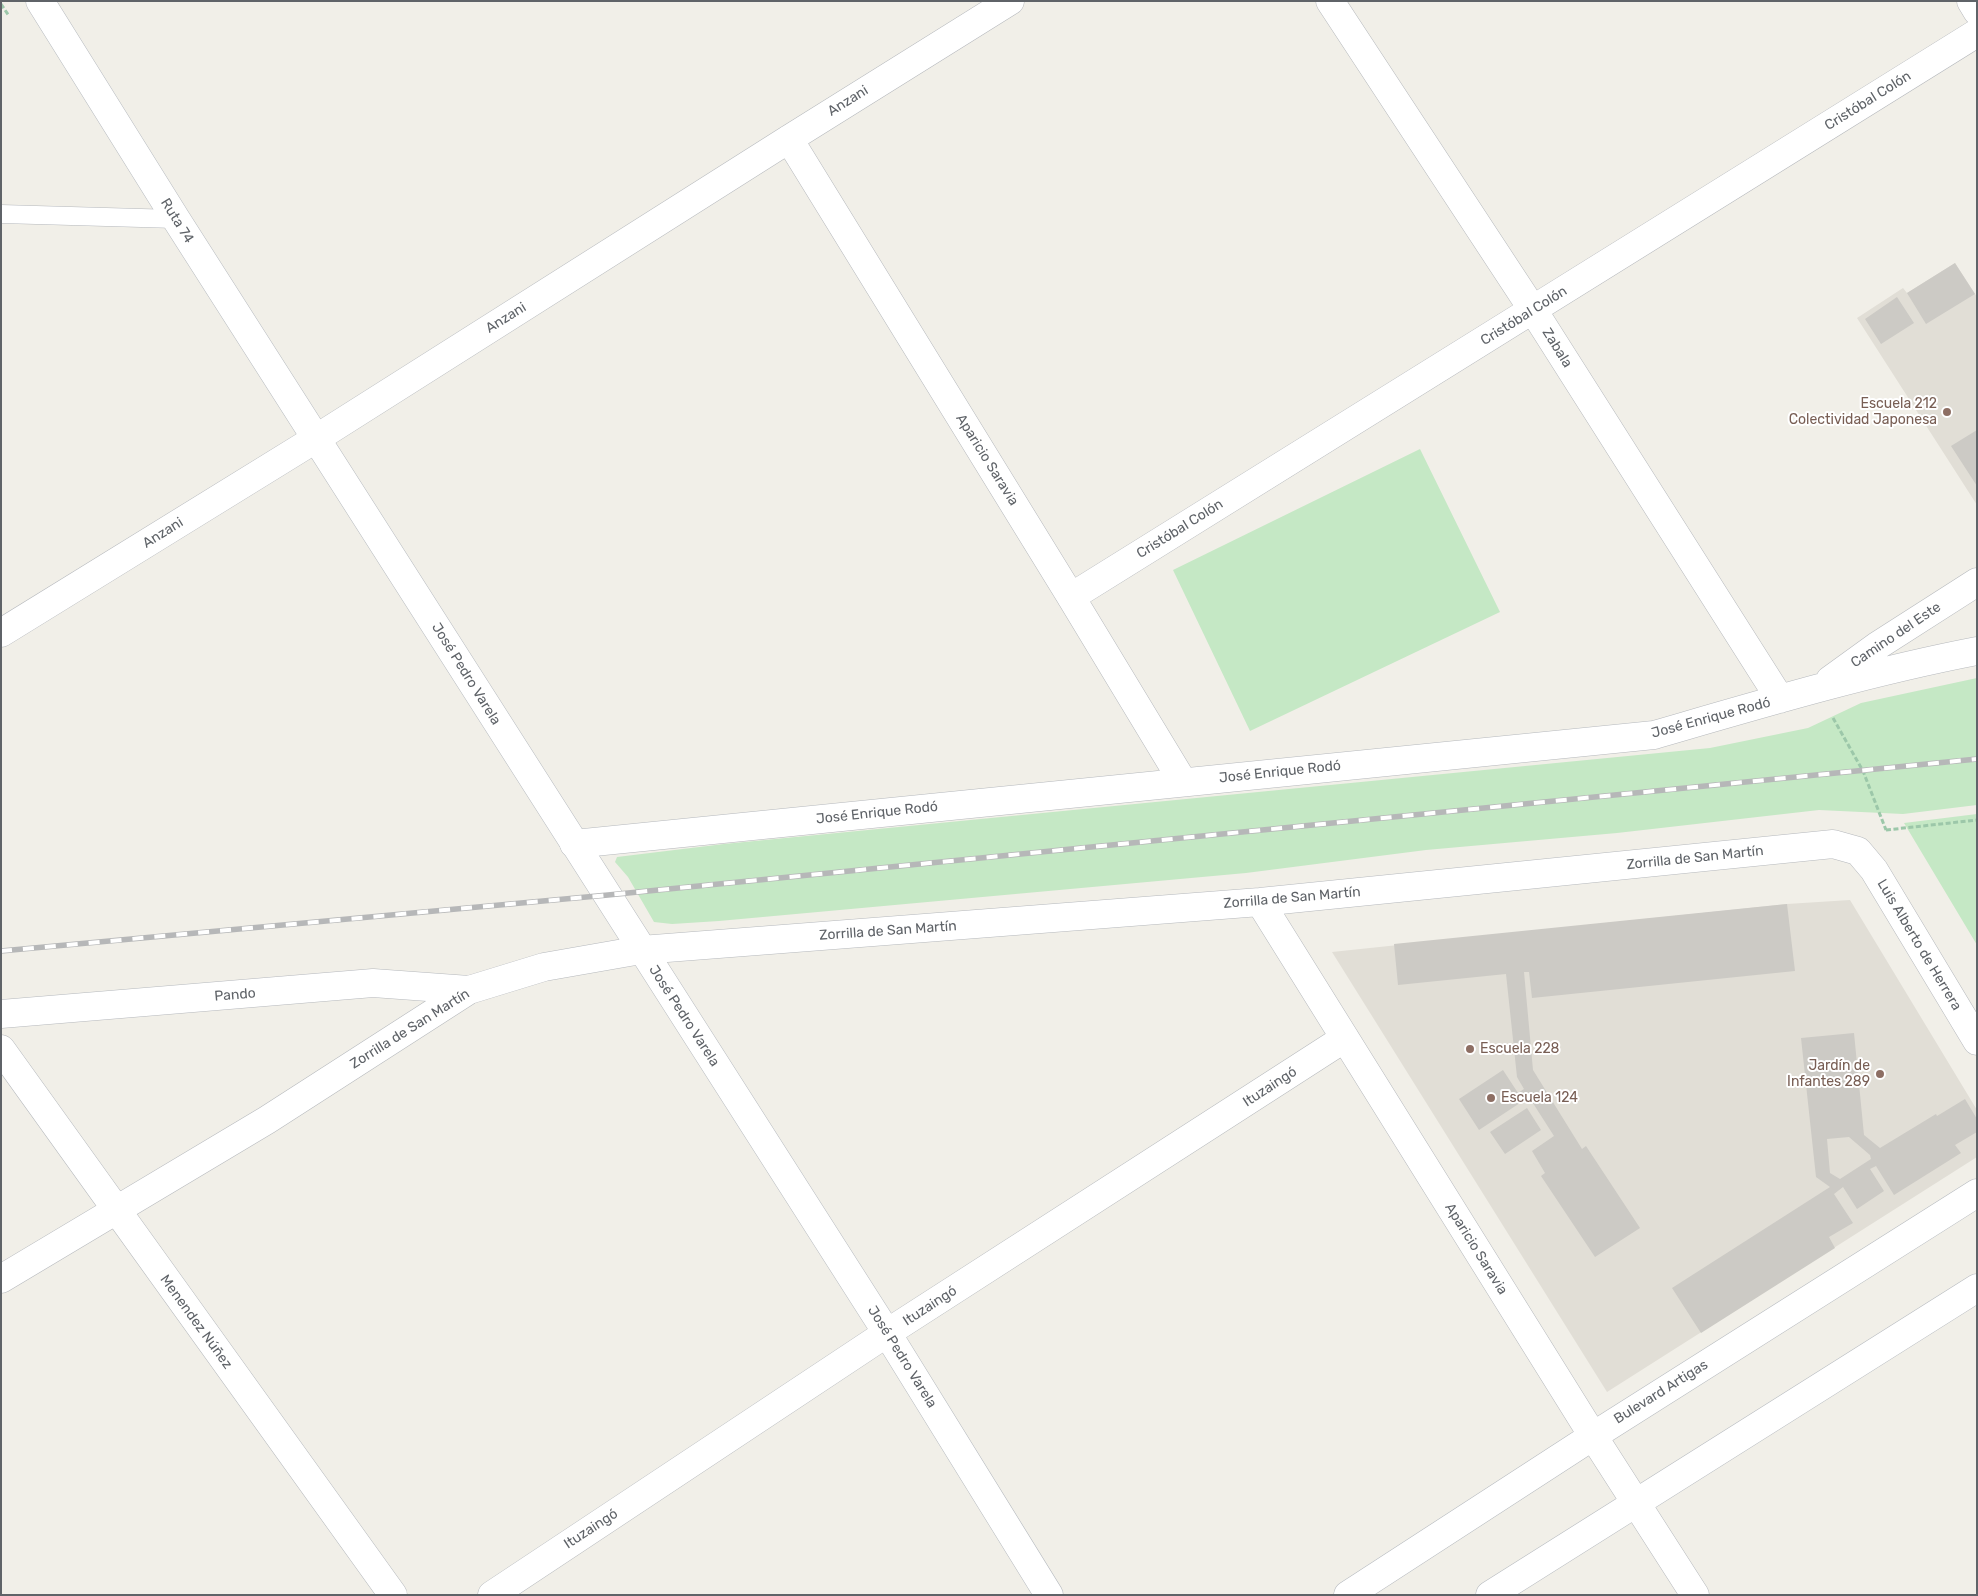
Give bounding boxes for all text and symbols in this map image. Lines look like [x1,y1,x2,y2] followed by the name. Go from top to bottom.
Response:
[1822,68,1914,134] street label: Cristóbal Colón
[825,82,871,120] street label: Anzani
[157,196,197,246] street label: Ruta 74
[1478,283,1570,349] street label: Cristóbal Colón
[483,299,529,337] street label: Anzani
[1538,325,1576,371] street label: Zabala
[1789,396,1937,428] place label: Escuela 212 Colectividad Japonesa
[1941,406,1953,418] marker: Escuela 212 Colectividad Japonesa
[952,411,1022,509] street label: Aparicio Saravia
[1134,496,1226,562] street label: Cristóbal Colón
[140,514,186,552] street label: Anzani
[1848,599,1944,671] street label: Camino del Este
[428,620,504,728] street label: José Pedro Varela
[1650,694,1772,742] street label: José Enrique Rodó
[1218,757,1342,787] street label: José Enrique Rodó
[815,798,939,828] street label: José Enrique Rodó
[1626,842,1764,874] street label: Zorrilla de San Martín
[1873,876,1965,1014] street label: Luis Alberto de Herrera
[1223,884,1361,912] street label: Zorrilla de San Martín
[819,918,957,944] street label: Zorrilla de San Martín
[645,962,723,1070] street label: José Pedro Varela
[214,985,256,1005] street label: Pando
[347,985,473,1073] street label: Zorrilla de San Martín
[1480,1041,1560,1057] place label: Escuela 228
[1464,1043,1476,1055] marker: Escuela 228
[1787,1058,1870,1090] place label: Jardín de Infantes 289
[1240,1063,1300,1111] street label: Ituzaingó
[1874,1068,1886,1080] marker: Jardín de Infantes 289
[1501,1090,1578,1106] place label: Escuela 124
[1485,1092,1497,1104] marker: Escuela 124
[1441,1200,1511,1298] street label: Aparicio Saravia
[156,1272,236,1372] street label: Menendez Núñez
[900,1282,960,1330] street label: Ituzaingó
[864,1303,940,1411] street label: José Pedro Varela
[1611,1356,1711,1428] street label: Bulevard Artigas
[561,1505,621,1553] street label: Ituzaingó

